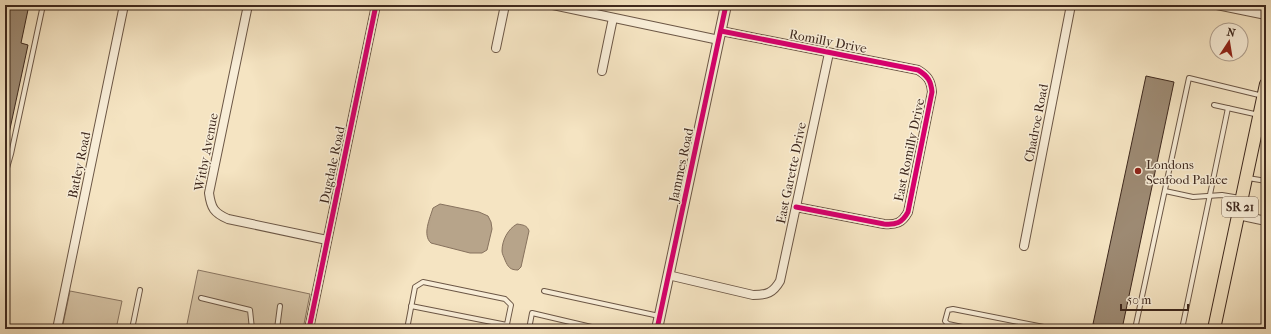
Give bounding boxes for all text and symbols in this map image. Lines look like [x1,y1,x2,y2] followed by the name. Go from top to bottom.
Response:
[1209,22,1249,62] north arrow
[1226,25,1237,40] text: N
[788,26,869,56] street label: Romilly Drive
[1021,82,1051,163] street label: Chadroe Road
[891,97,927,203] street label: East Romilly Drive
[191,111,221,193] street label: Witby Avenue
[773,120,809,225] street label: East Garette Drive
[316,124,348,205] street label: Dugdale Road
[666,126,696,204] street label: Jammes Road
[65,130,94,200] street label: Batley Road
[1146,157,1228,187] place label: Londons Seafood Palace
[1133,166,1143,176] marker: Londons Seafood Palace
[1222,197,1258,217] road number: SR 21
[1121,286,1188,312] scale bar
[1127,293,1151,307] text: 50 m

